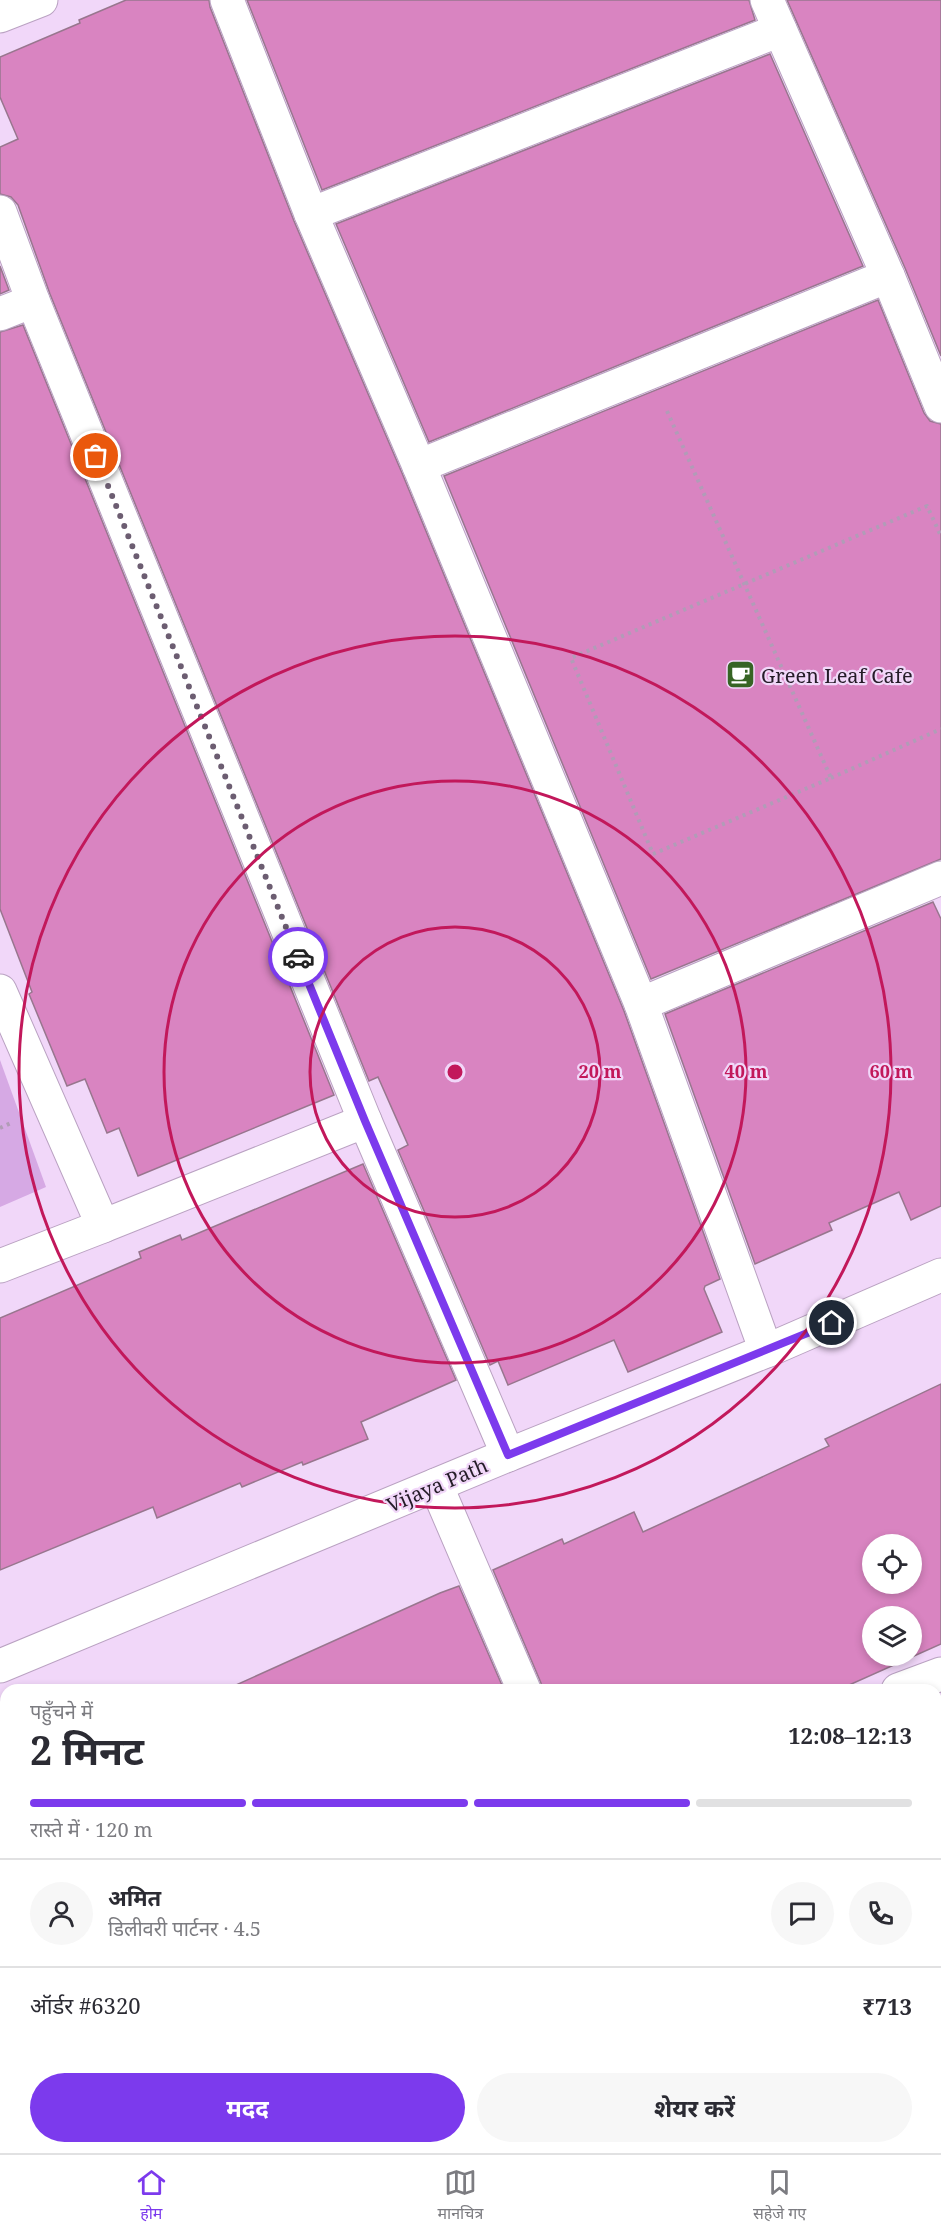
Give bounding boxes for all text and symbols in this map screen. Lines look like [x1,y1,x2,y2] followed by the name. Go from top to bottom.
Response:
[70,430,121,481] pin
[79,439,112,472] icon: bag
[724,659,756,691] cafe icon: Green Leaf Cafe
[761,662,913,689] place label: Green Leaf Cafe
[268,927,328,987] courier
[282,941,315,974] icon: car
[579,1059,622,1083] text: 20 m
[725,1059,768,1083] text: 40 m
[870,1059,913,1083] text: 60 m
[445,1062,465,1082] centre of rings
[806,1297,857,1348] pin
[815,1306,848,1339] icon: home
[382,1451,492,1518] street label: Vijaya Path
[862,1534,922,1666] map controls
[862,1534,922,1594] button: locate
[862,1606,922,1666] button: layers
[30,1698,93,1725] text: पहुँचने में
[788,1720,912,1750] text: 12:08–12:13
[30,1723,144,1776] text: 2 मिनट
[30,1816,153,1843] text: रास्ते में · 120 m
[30,1882,93,1945] button: person
[108,1882,161,1912] text: अमित
[771,1882,834,1945] button: chat
[849,1882,912,1945] button: phone
[108,1915,261,1942] text: डिलीवरी पार्टनर · 4.5
[30,1990,140,2020] text: ऑर्डर #6320
[862,1991,912,2021] text: ₹713
[30,2073,465,2142] button: मदद
[477,2073,912,2142] button: शेयर करें
[135,2166,168,2226] tab: होम
[438,2166,483,2226] tab: मानचित्र
[753,2166,806,2226] tab: सहेजे गए

